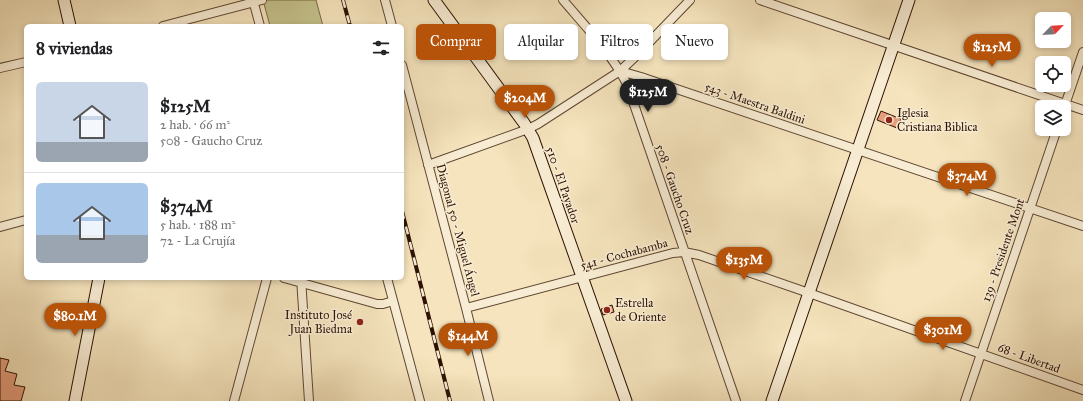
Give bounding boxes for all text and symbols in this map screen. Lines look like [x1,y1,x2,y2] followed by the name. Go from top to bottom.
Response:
[1035,12,1071,48] north arrow
[1035,12,1071,136] map controls
[416,24,496,60] chip: Comprar
[504,24,578,60] chip: Alquilar
[586,24,653,60] chip: Filtros
[661,24,728,60] chip: Nuevo
[964,34,1020,68] pin: $125M
[370,37,392,59] icon: filters
[36,38,112,59] text: 8 viviendas
[973,39,1011,55] text: $125M
[1035,56,1071,92] button: locate
[620,79,676,113] pin: $125M
[703,79,808,127] street label: 543 - Maestra Baldini
[629,84,667,100] text: $125M
[497,85,553,119] pin: $204M
[504,90,546,106] text: $204M
[160,96,211,117] text: $125M
[68,98,116,146] icon: home
[1035,100,1071,136] button: layers
[897,106,979,134] place label: Iglesia Cristiana Biblica
[884,115,894,125] marker: Iglesia Cristiana Biblica
[160,117,230,133] text: 2 hab. · 66 m²
[160,133,262,149] text: 508 - Gaucho Cruz
[653,142,697,236] street label: 508 - Gaucho Cruz
[543,145,583,226] street label: 510 - El Payador
[433,162,484,299] street label: Diagonal 50 - Miguel Ángel
[939,163,995,197] pin: $374M
[947,168,987,184] text: $374M
[160,196,213,217] text: $374M
[979,196,1027,303] street label: 139 - Presidente Mont
[68,199,116,247] icon: home
[160,217,235,233] text: 5 hab. · 188 m²
[160,233,235,249] text: 72 - La Crujía
[579,235,670,272] street label: 541 - Cochabamba
[716,247,772,281] pin: $135M
[725,252,763,268] text: $135M
[615,296,666,324] place label: Estrella de Oriente
[42,303,108,337] pin: $80.1M
[602,305,612,315] marker: Estrella de Oriente
[53,308,97,324] text: $80.1M
[285,308,353,337] place label: Instituto José Juan Biedma
[355,317,365,327] marker: Instituto José Juan Biedma
[915,317,971,351] pin: $301M
[924,322,963,338] text: $301M
[440,323,496,357] pin: $144M
[448,328,488,344] text: $144M
[996,340,1062,376] street label: 68 - Libertad

